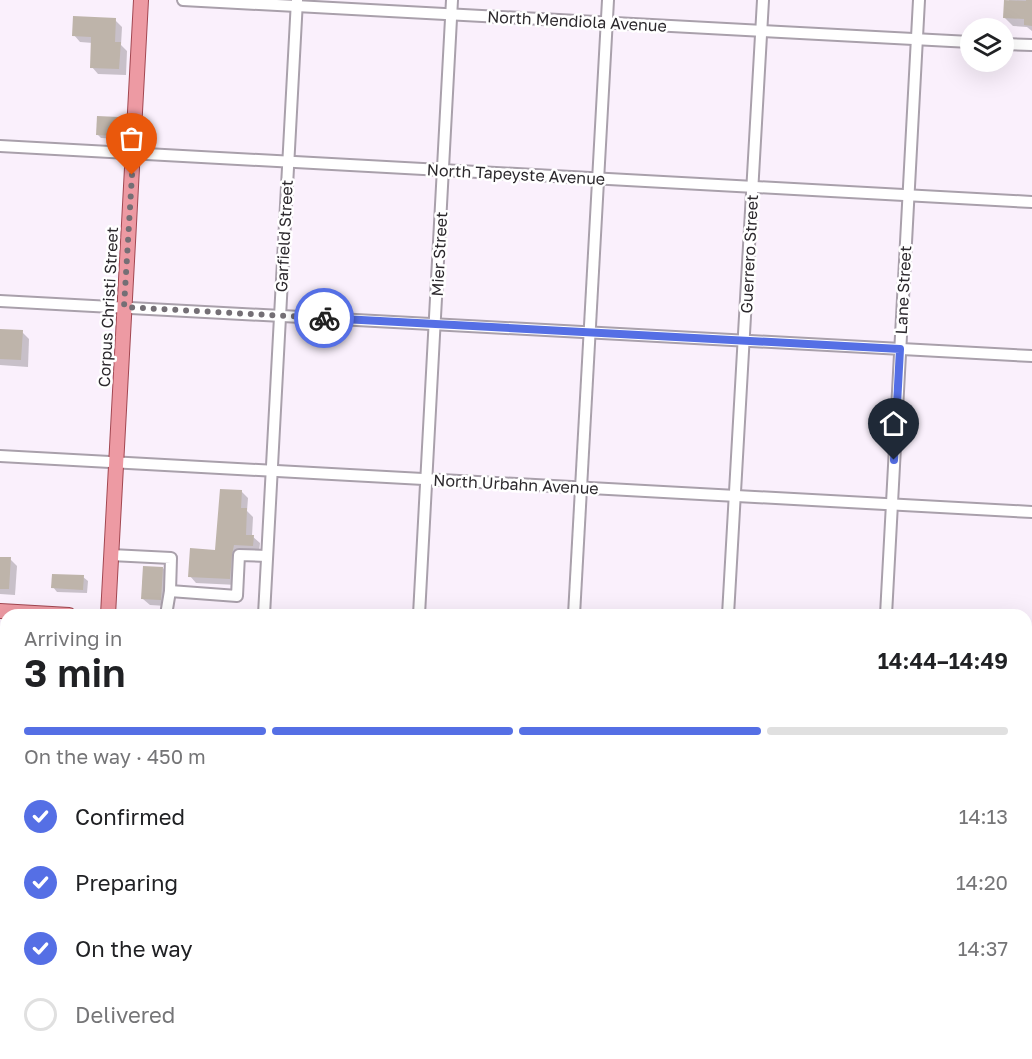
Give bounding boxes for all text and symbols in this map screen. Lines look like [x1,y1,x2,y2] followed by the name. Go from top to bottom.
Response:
[487,6,667,36] street label: North Mendiola Avenue
[960,18,1014,72] map controls
[960,18,1014,72] button: layers
[106,113,157,175] pin
[115,122,148,155] icon: bag
[426,159,606,189] street label: North Tapeyste Avenue
[271,179,297,293] street label: Garfield Street
[736,194,762,314] street label: Guerrero Street
[427,211,451,297] street label: Mier Street
[94,226,122,388] street label: Corpus Christi Street
[891,245,915,335] street label: Lane Street
[294,288,354,348] courier
[308,302,341,335] icon: bike
[868,398,919,460] pin
[877,407,910,440] icon: home
[433,470,599,498] street label: North Urbahn Avenue
[24,626,122,650] text: Arriving in
[878,647,1008,674] text: 14:44–14:49
[24,649,126,696] text: 3 min
[24,744,206,768] text: On the way · 450 m
[24,800,57,833] icon: check
[75,803,185,830] text: Confirmed
[959,804,1008,828] text: 14:13
[24,866,57,899] icon: check
[75,869,178,896] text: Preparing
[956,870,1008,894] text: 14:20
[24,932,57,965] icon: check
[75,935,193,962] text: On the way
[958,936,1008,960] text: 14:37
[75,1001,175,1028] text: Delivered

